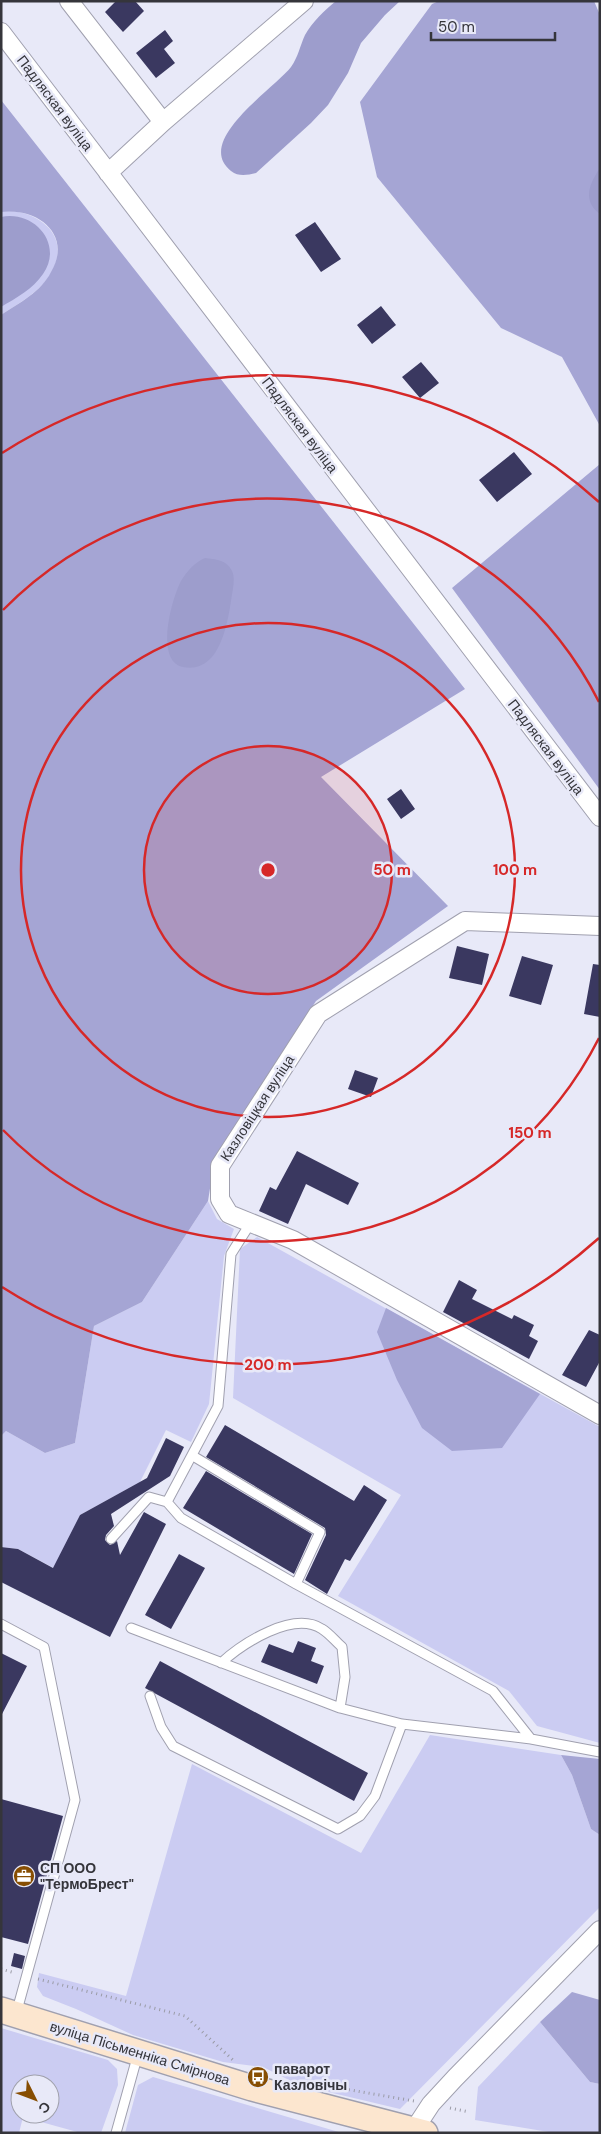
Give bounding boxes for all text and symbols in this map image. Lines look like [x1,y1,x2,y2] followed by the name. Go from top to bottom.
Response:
[431,10,555,42] scale bar
[438,17,475,37] text: 50 m
[13,52,97,155] street label: Падляская вуліца
[258,374,342,477] street label: Падляская вуліца
[504,696,588,799] street label: Падляская вуліца
[373,860,411,880] text: 50 m
[493,860,537,880] text: 100 m
[259,861,277,879] centre of rings
[216,1051,298,1165] street label: Казловіцкая вуліца
[509,1123,552,1143] text: 150 m
[244,1355,292,1375] text: 200 m
[40,1859,134,1893] place label: СП ООО "ТермоБрест"
[12,1864,36,1888] office icon: СП ООО "ТермоБрест"
[48,2017,232,2089] street label: вуліца Пісьменніка Смірнова
[274,2060,347,2094] place label: паварот Казловічы
[246,2065,270,2089] bus stop icon: паварот Казловічы
[10,2074,60,2124] north arrow
[35,2098,55,2117] text: С

